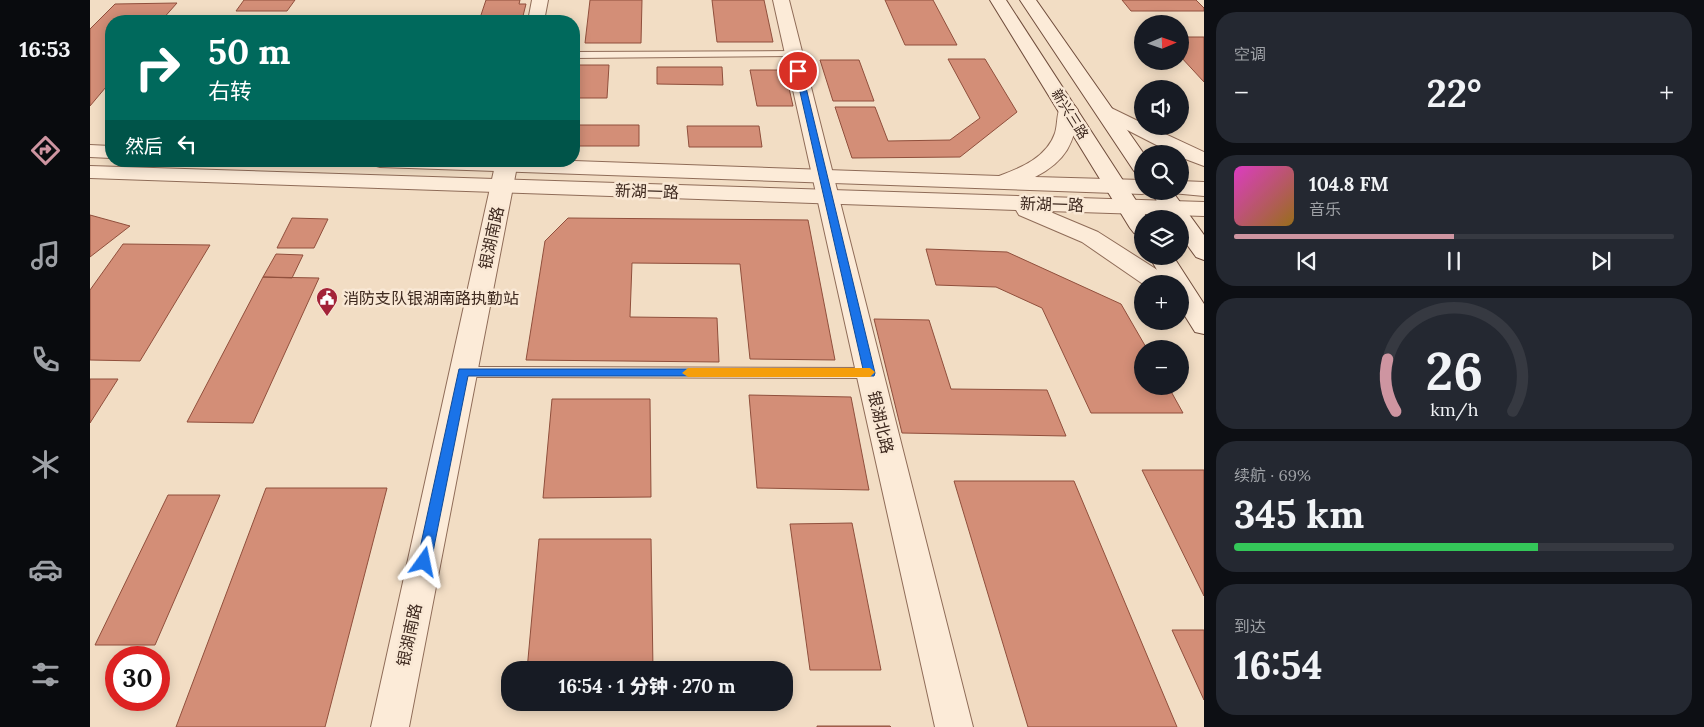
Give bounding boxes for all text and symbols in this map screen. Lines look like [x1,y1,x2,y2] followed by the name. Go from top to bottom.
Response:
[1134,15,1189,70] north arrow
[1134,15,1189,395] map controls
[208,29,291,74] text: 50 m
[19,35,71,63] text: 16:53
[125,35,190,100] icon: right
[1234,44,1266,64] text: 空调
[777,50,819,92] pin
[784,57,812,85] icon: arrive
[1426,69,1482,117] text: 22°
[1234,75,1249,111] text: −
[1659,75,1674,111] text: +
[208,77,252,105] text: 右转
[1134,80,1189,135] button: sound
[1048,85,1092,143] street label: 新兴三路
[173,130,201,158] icon: left
[28,133,63,168] icon: directions
[125,134,163,158] text: 然后
[1134,145,1189,200] button: search
[1309,172,1389,196] text: 104.8 FM
[615,180,679,202] street label: 新湖一路
[1020,193,1084,215] street label: 新湖一路
[1309,199,1341,219] text: 音乐
[475,205,507,271] street label: 银湖南路
[1134,210,1189,265] button: layers
[28,238,63,273] icon: music
[1293,247,1321,275] icon: previous
[1440,247,1468,275] icon: pause
[1587,247,1615,275] icon: next
[1134,275,1189,330] button: +
[315,286,339,317] public building icon: 消防支队银湖南路执勤站
[343,288,519,308] place label: 消防支队银湖南路执勤站
[1425,338,1483,404] text: 26
[1134,340,1189,395] button: −
[28,342,63,377] icon: phone
[864,389,898,455] street label: 银湖北路
[1430,398,1478,421] text: km/h
[28,447,63,482] icon: climate
[1234,465,1311,485] text: 续航 · 69%
[1234,490,1364,538] text: 345 km
[397,535,449,587] position arrow
[28,552,63,587] icon: car
[393,602,425,668] street label: 银湖南路
[1234,616,1266,636] text: 到达
[1234,641,1323,689] text: 16:54
[105,646,170,711] speed limit sign: 30
[28,657,63,692] icon: filters
[558,674,736,698] text: 16:54 · 1 分钟 · 270 m

